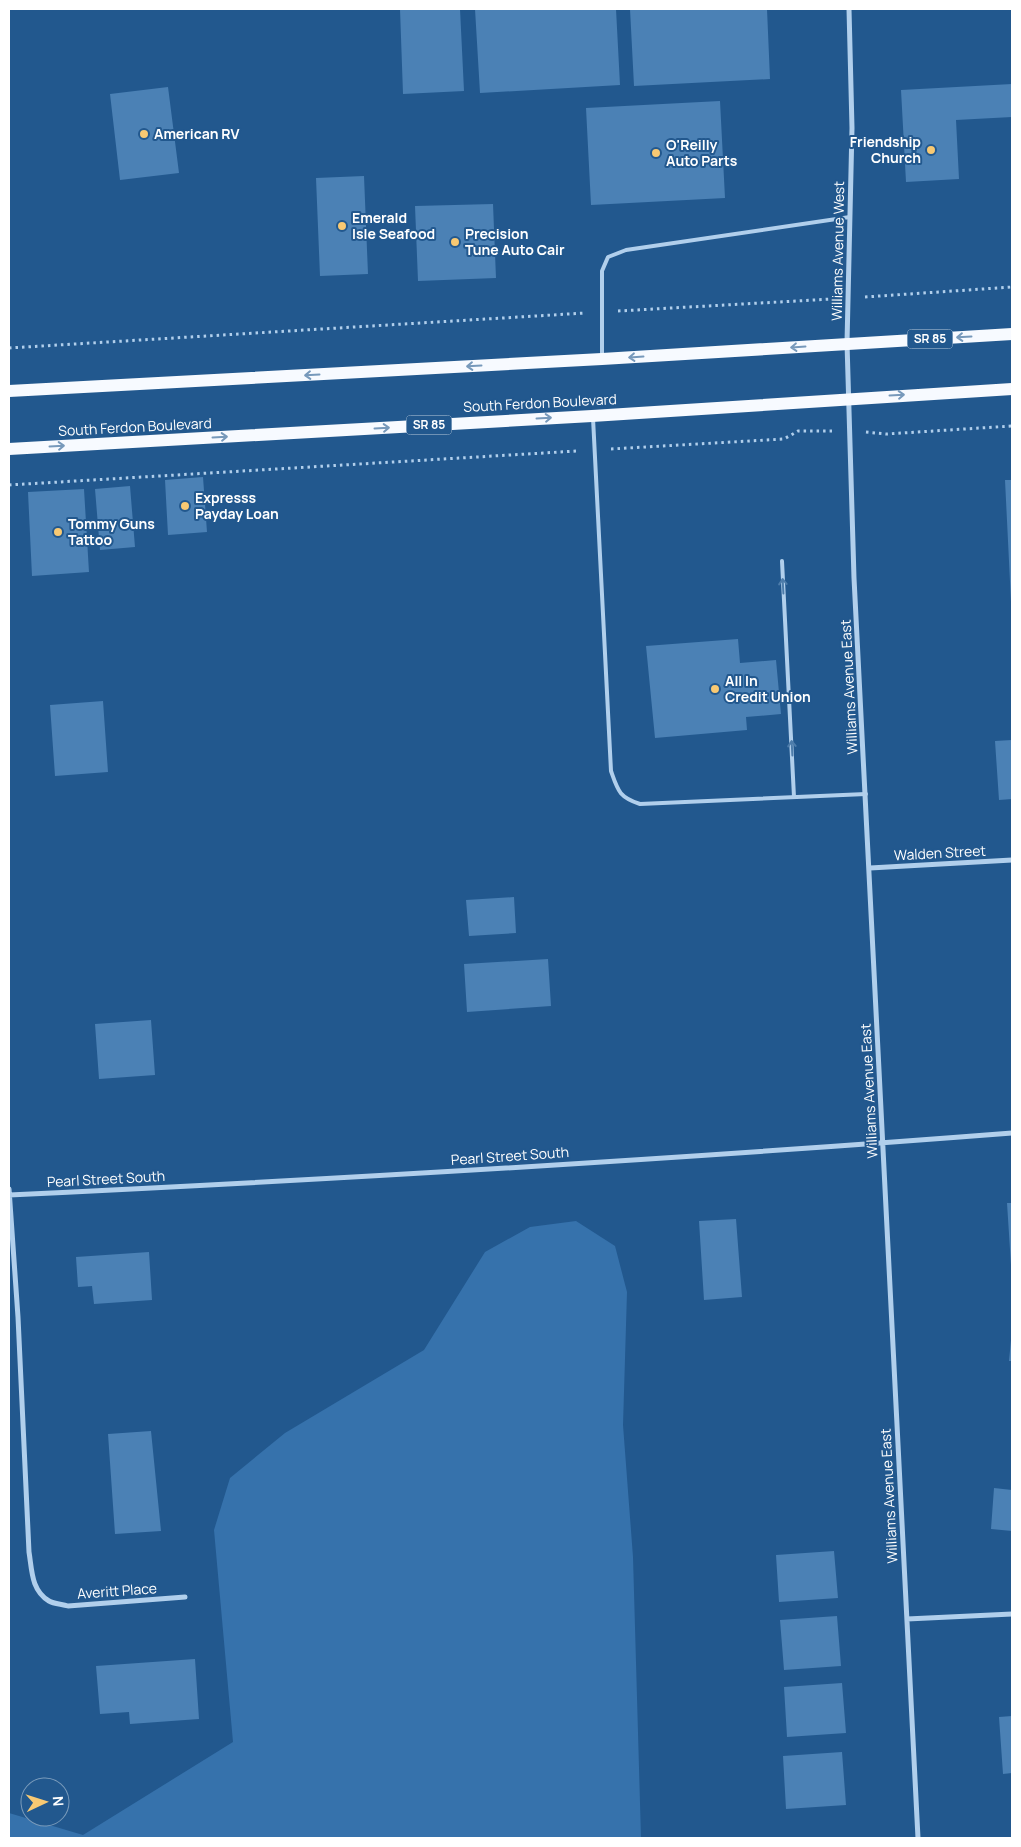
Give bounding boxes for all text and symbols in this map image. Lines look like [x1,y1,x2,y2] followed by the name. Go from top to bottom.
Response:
[154,124,240,143] place label: American RV
[138,128,150,140] marker: American RV
[850,132,921,167] place label: Friendship Church
[666,135,738,170] place label: O'Reilly Auto Parts
[925,144,937,156] marker: Friendship Church
[650,147,662,159] marker: O'Reilly Auto Parts
[827,181,848,321] street label: Williams Avenue West
[352,208,435,243] place label: Emerald Isle Seafood
[336,220,348,232] marker: Emerald Isle Seafood
[465,224,565,259] place label: Precision Tune Auto Cair
[449,236,461,248] marker: Precision Tune Auto Cair
[908,329,952,348] road number: SR 85
[956,332,972,341] one-way arrow
[791,342,807,351] one-way arrow
[628,352,644,362] one-way arrow
[466,362,482,371] one-way arrow
[304,371,320,380] one-way arrow
[463,389,617,416] street label: South Ferdon Boulevard
[889,391,905,400] one-way arrow
[58,413,212,440] street label: South Ferdon Boulevard
[536,414,552,423] one-way arrow
[406,416,452,434] road number: SR 85
[374,423,390,432] one-way arrow
[211,433,227,442] one-way arrow
[49,442,65,451] one-way arrow
[195,488,279,523] place label: Expresss Payday Loan
[179,500,191,512] marker: Expresss Payday Loan
[68,514,155,549] place label: Tommy Guns Tattoo
[52,526,64,538] marker: Tommy Guns Tattoo
[779,578,788,594] one-way arrow
[835,619,862,755] street label: Williams Avenue East
[725,671,811,706] place label: All In Credit Union
[709,683,721,695] marker: All In Credit Union
[787,741,796,757] one-way arrow
[894,841,987,864] street label: Walden Street
[855,1023,882,1159] street label: Williams Avenue East
[450,1142,570,1169] street label: Pearl Street South
[46,1166,166,1191] street label: Pearl Street South
[875,1428,902,1564] street label: Williams Avenue East
[76,1578,158,1603] street label: Averitt Place
[20,1777,70,1827] north arrow
[49,1795,68,1807] text: N

